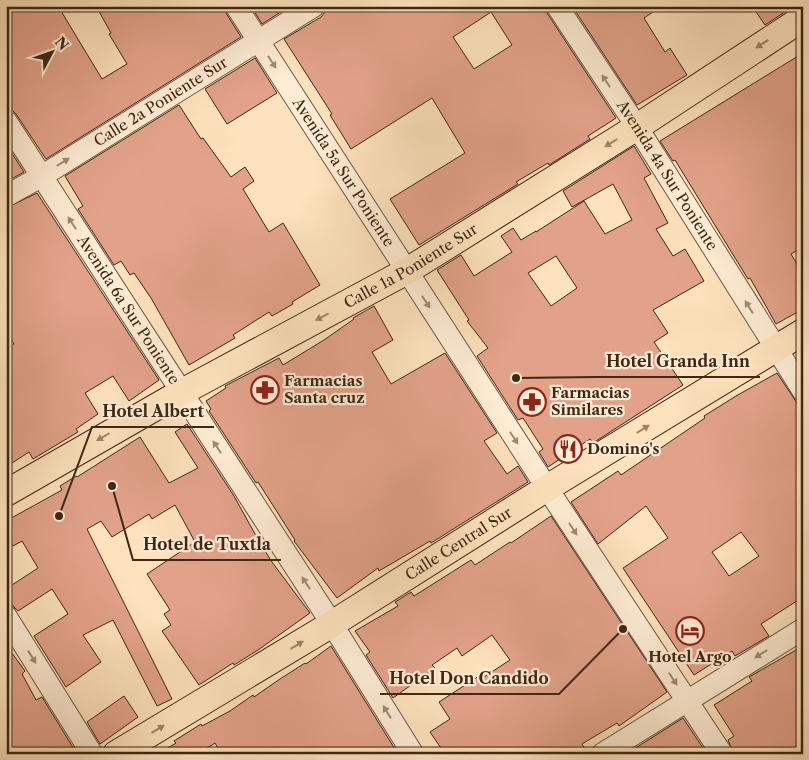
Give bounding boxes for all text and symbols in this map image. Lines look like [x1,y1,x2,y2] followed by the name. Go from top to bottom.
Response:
[28,28,78,78] north arrow
[51,33,73,54] text: N
[755,40,768,49] one-way arrow
[90,52,231,150] street label: Calle 2a Poniente Sur
[267,55,277,69] one-way arrow
[601,74,611,87] one-way arrow
[288,93,399,250] street label: Avenida 5a Sur Poniente
[612,96,722,254] street label: Avenida 4a Sur Poniente
[605,138,618,148] one-way arrow
[57,158,70,167] one-way arrow
[67,216,77,229] one-way arrow
[340,219,481,312] street label: Calle 1a Poniente Sur
[73,230,184,388] street label: Avenida 6a Sur Poniente
[422,295,431,308] one-way arrow
[745,300,754,313] one-way arrow
[315,313,329,321] one-way arrow
[596,346,760,377] callout: Hotel Granda Inn
[606,351,750,371] text: Hotel Granda Inn
[284,371,365,407] place label: Farmacias Santa cruz
[250,375,280,405] pharmacy icon: Farmacias Santa cruz
[551,383,630,419] place label: Farmacias Similares
[517,387,547,417] pharmacy icon: Farmacias Similares
[92,396,214,427] callout: Hotel Albert
[102,401,204,421] text: Hotel Albert
[636,425,649,434] one-way arrow
[510,432,519,445] one-way arrow
[96,433,110,442] one-way arrow
[553,434,583,464] restaurant icon: Domino's
[587,439,660,458] place label: Domino's
[213,440,222,454] one-way arrow
[401,502,516,584] street label: Calle Central Sur
[569,522,578,536] one-way arrow
[133,529,281,560] callout: Hotel de Tuxtla
[143,534,272,554] text: Hotel de Tuxtla
[301,577,310,590] one-way arrow
[675,616,705,646] hotel icon: Hotel Argo
[291,641,304,650] one-way arrow
[648,647,732,666] place label: Hotel Argo
[755,650,768,659] one-way arrow
[27,651,37,664] one-way arrow
[380,663,559,694] callout: Hotel Don Candido
[389,668,549,688] text: Hotel Don Candido
[668,673,677,686] one-way arrow
[383,706,392,719] one-way arrow
[151,724,164,733] one-way arrow

